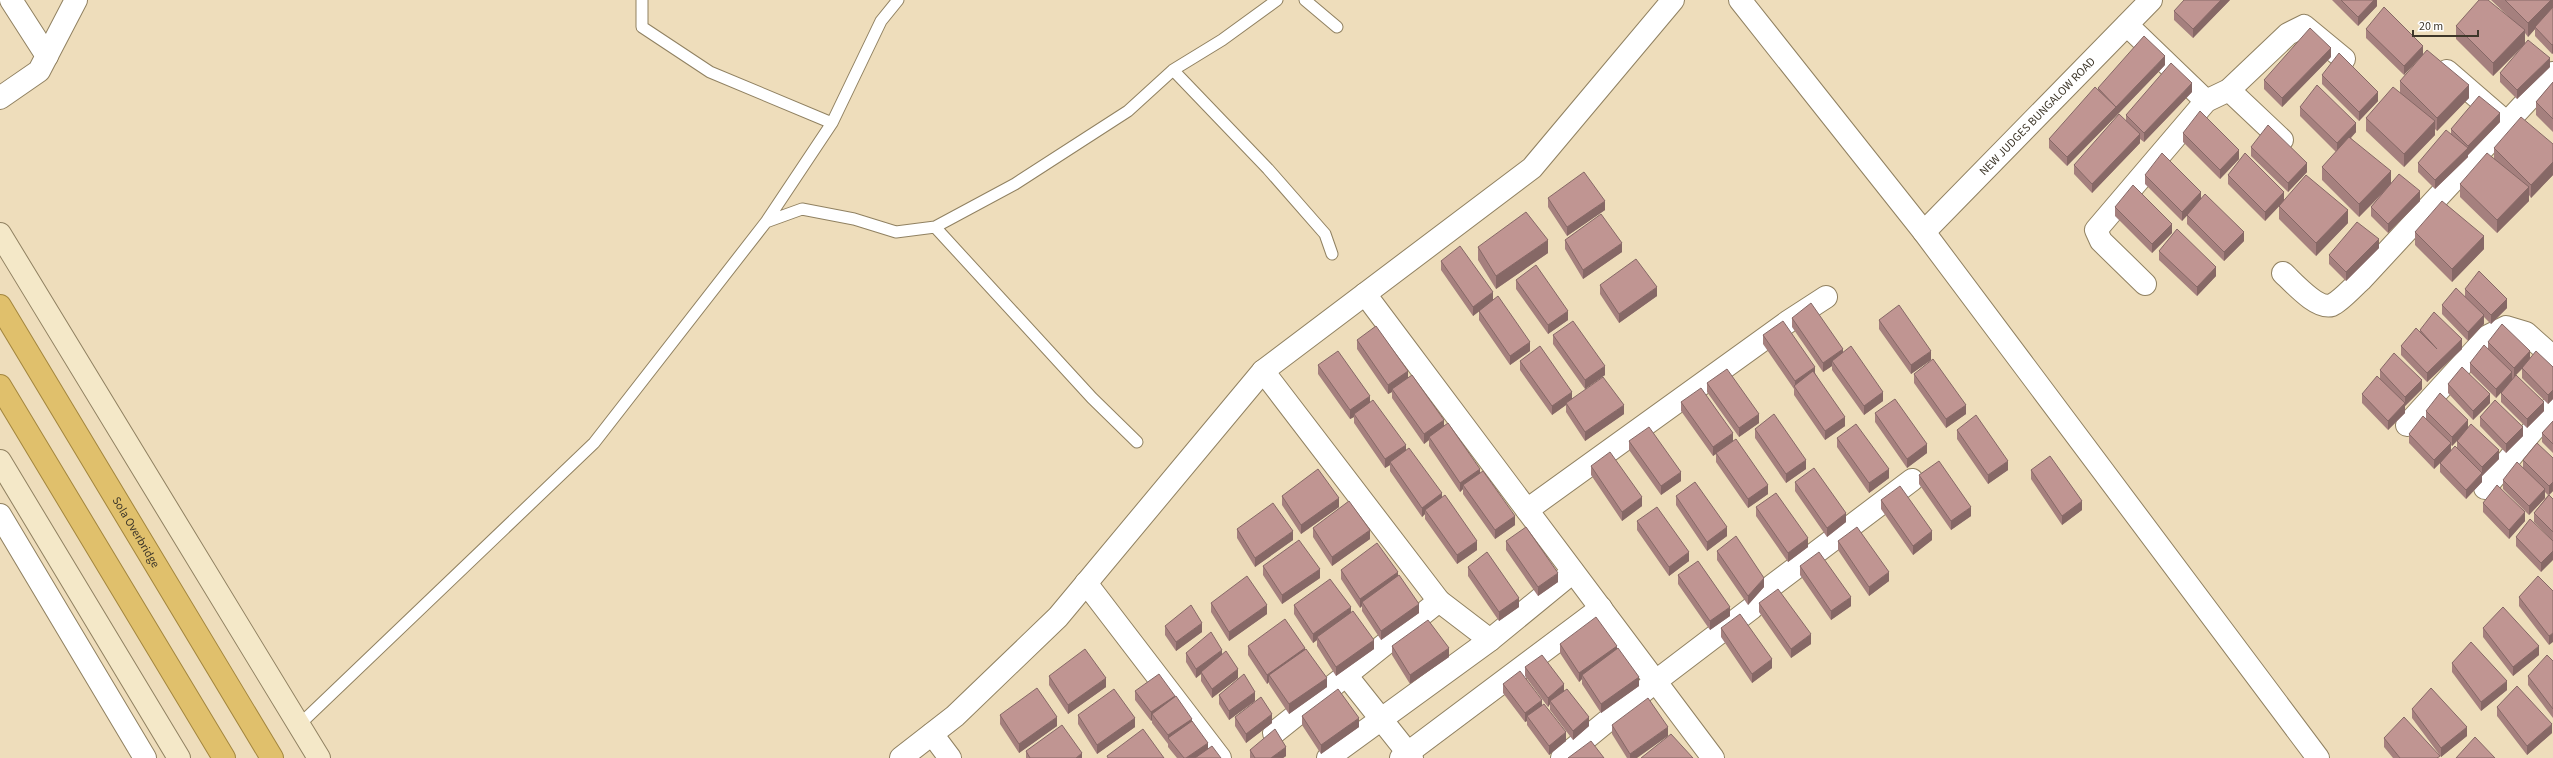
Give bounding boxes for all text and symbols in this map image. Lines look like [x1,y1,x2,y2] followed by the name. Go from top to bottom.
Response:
[2413,12,2478,38] scale bar
[2419,18,2443,35] text: 20 m
[1975,53,2099,179] street label: NEW JUDGES BUNGALOW ROAD
[108,493,164,571] street label: Sola Overbridge

